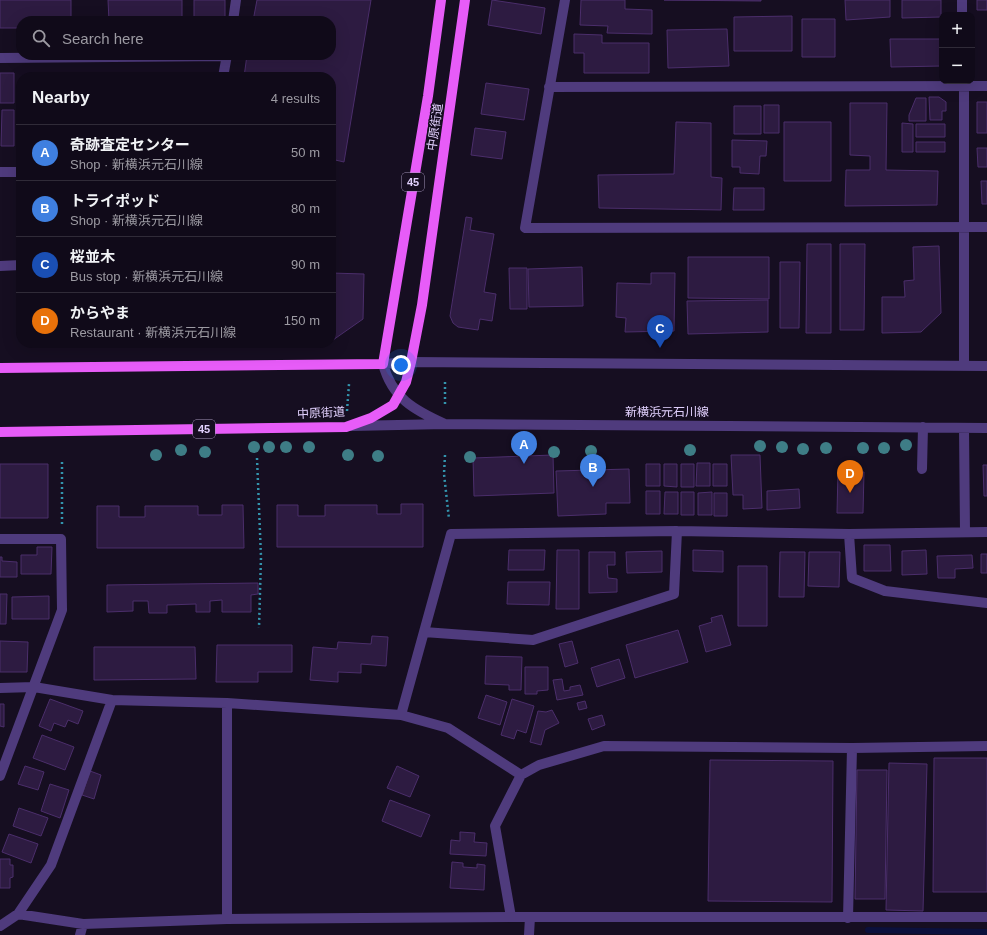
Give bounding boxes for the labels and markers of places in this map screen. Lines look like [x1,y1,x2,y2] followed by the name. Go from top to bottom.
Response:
[647,315,673,348] pin: C
[511,431,537,464] pin: A
[580,454,606,487] pin: B
[837,460,863,493] pin: D

